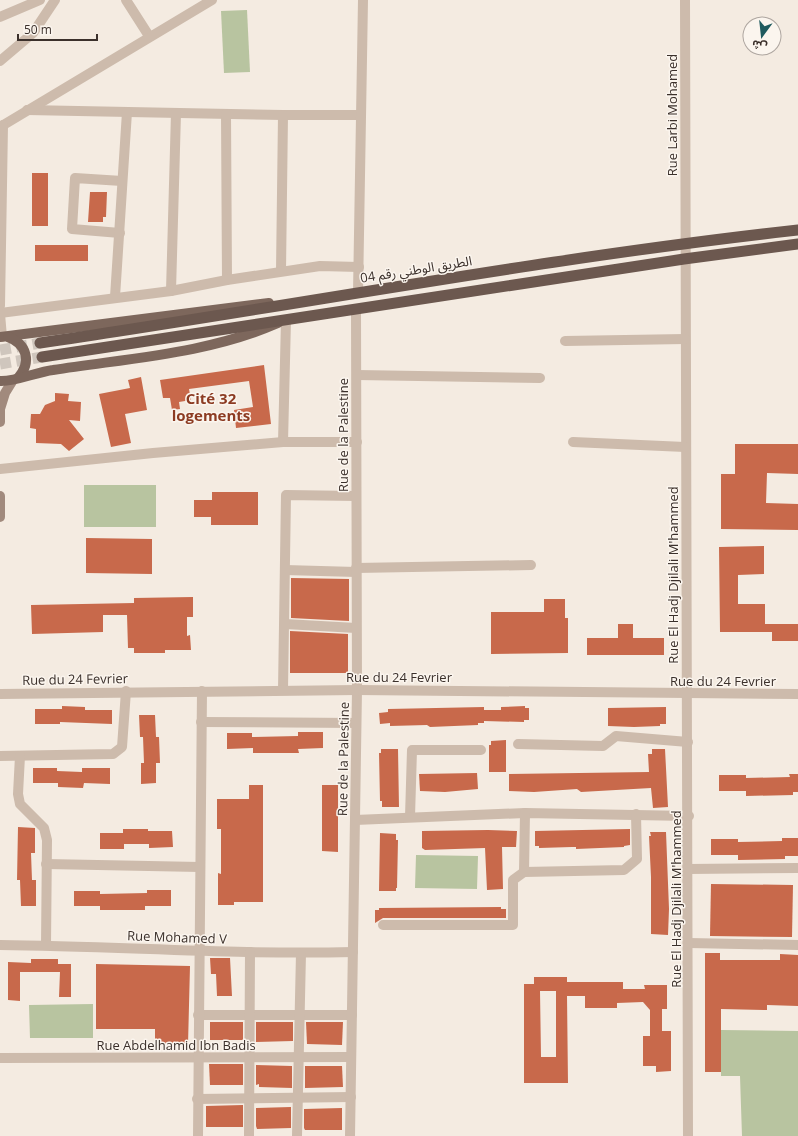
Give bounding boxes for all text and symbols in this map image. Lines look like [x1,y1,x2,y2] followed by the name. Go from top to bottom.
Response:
[18,16,97,42] scale bar
[742,16,782,56] north arrow
[24,21,52,38] text: 50 m
[750,37,769,55] text: ش
[663,54,681,176] street label: Rue Larbi Mohamed
[359,251,473,289] street label: الطريق الوطني رقم 04
[334,378,352,492] street label: Rue de la Palestine
[172,388,250,425] district label: Cité 32 logements
[664,486,682,664] street label: Rue El Hadj Djilali M'hammed
[346,668,453,686] street label: Rue du 24 Fevrier
[22,669,129,689] street label: Rue du 24 Fevrier
[670,672,777,690] street label: Rue du 24 Fevrier
[333,702,353,816] street label: Rue de la Palestine
[667,810,685,988] street label: Rue El Hadj Djilali M'hammed
[127,926,227,948] street label: Rue Mohamed V
[96,1036,256,1054] street label: Rue Abdelhamid Ibn Badis

